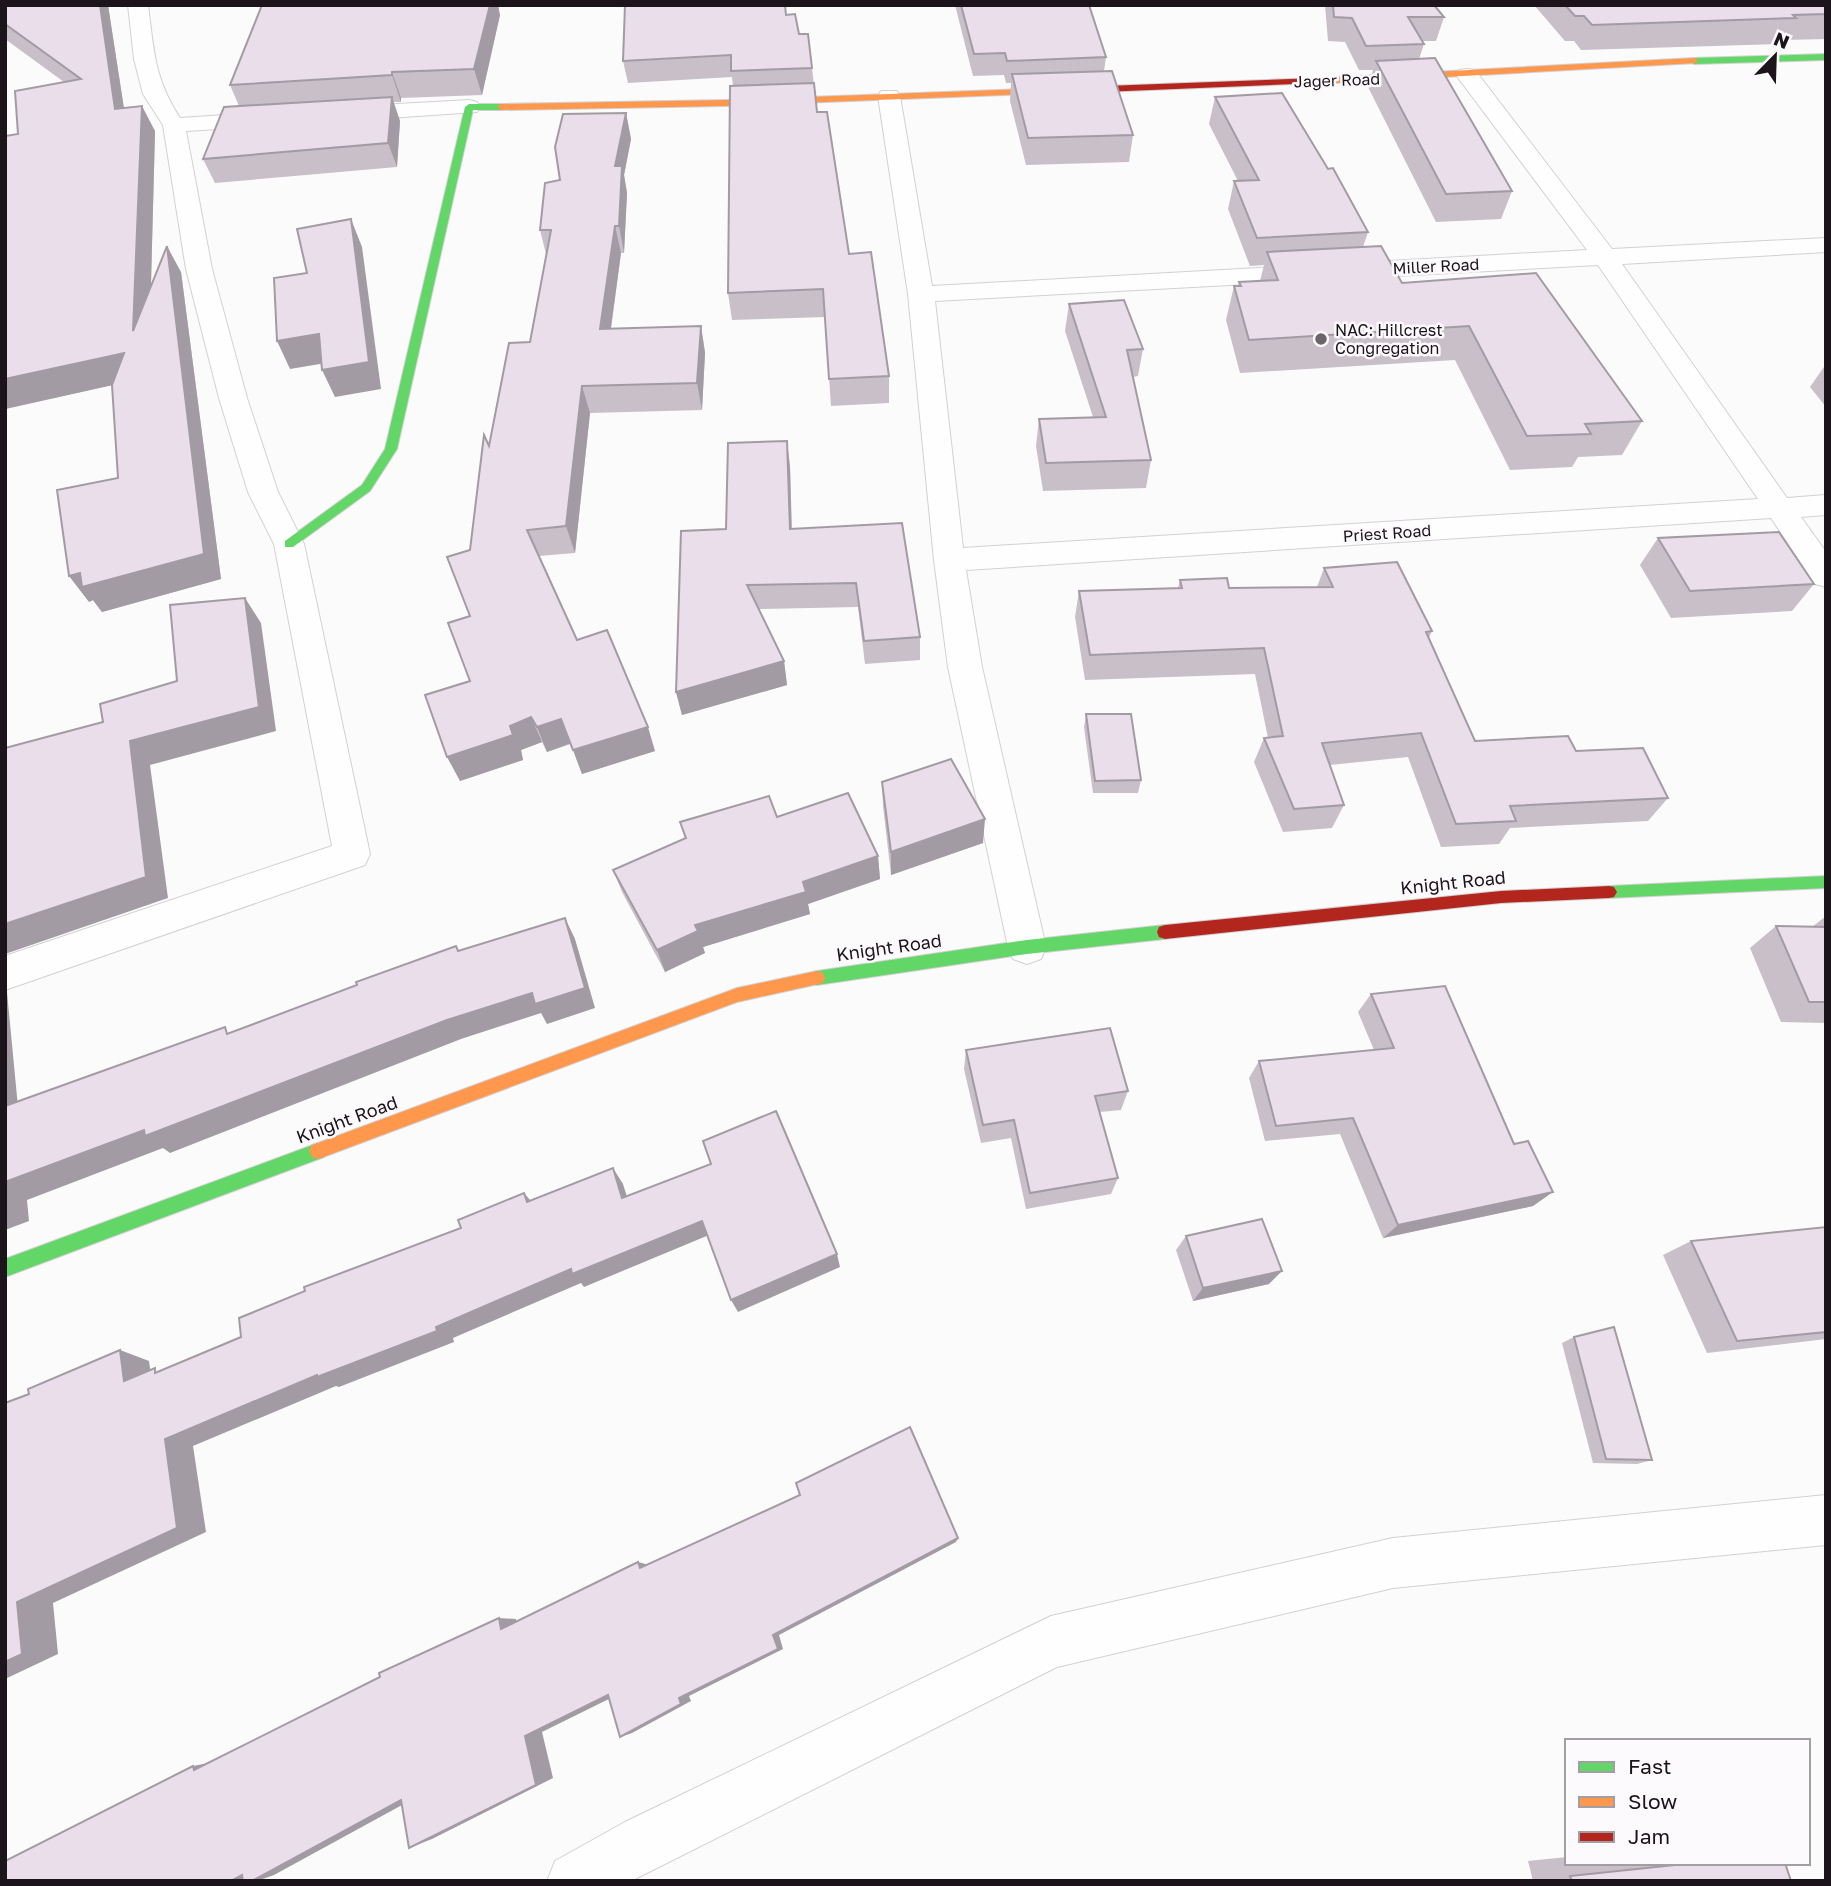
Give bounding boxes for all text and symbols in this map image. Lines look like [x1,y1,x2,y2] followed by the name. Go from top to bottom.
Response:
[1740,21,1810,91] north arrow
[1771,26,1793,53] text: N
[1293,68,1381,92] street label: Jager Road
[1392,254,1480,278] street label: Miller Road
[1335,320,1443,358] place label: NAC: Hillcrest Congregation
[1313,331,1329,347] marker: NAC: Hillcrest Congregation
[1342,520,1432,546] street label: Priest Road
[1399,866,1507,898] street label: Knight Road
[835,929,943,965] street label: Knight Road
[293,1091,400,1148] street label: Knight Road
[1565,1739,1810,1865] legend
[1628,1753,1671,1779] text: Fast
[1628,1788,1677,1814] text: Slow
[1628,1823,1670,1849] text: Jam

